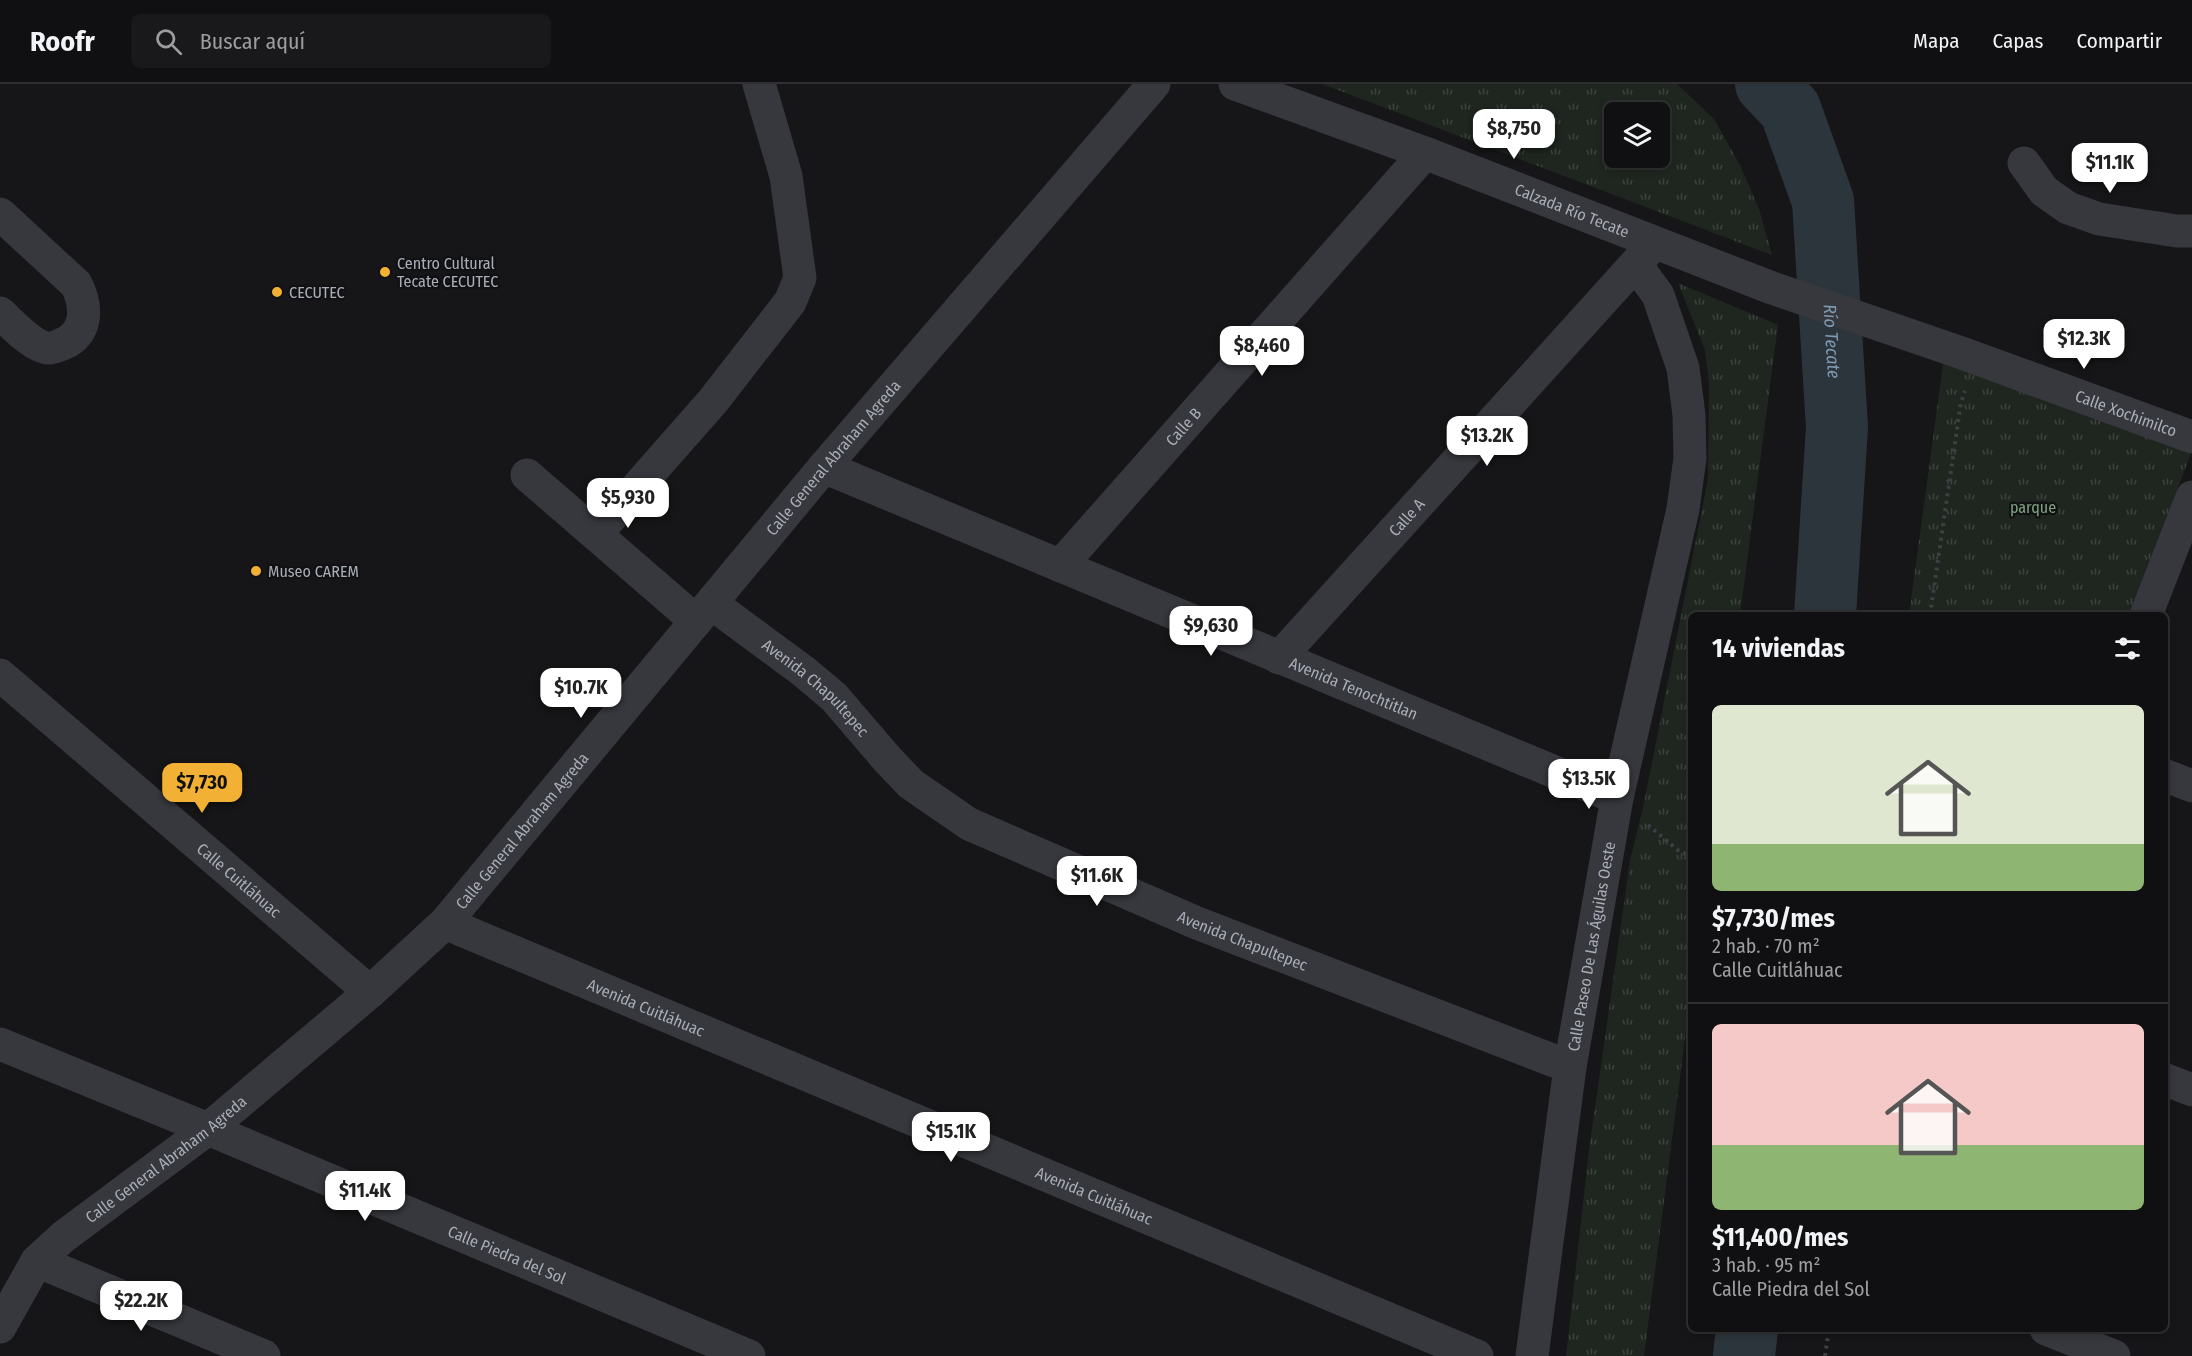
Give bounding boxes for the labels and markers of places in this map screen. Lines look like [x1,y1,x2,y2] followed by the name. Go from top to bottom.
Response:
[1465,109,1563,160] pin: $8,750
[2061,143,2159,194] pin: $11.1K
[397,254,498,291] place label: Centro Cultural Tecate CECUTEC
[378,265,392,279] marker: Centro Cultural Tecate CECUTEC
[289,283,345,302] place label: CECUTEC
[270,285,284,299] marker: CECUTEC
[2035,319,2133,370] pin: $12.3K
[1213,326,1311,377] pin: $8,460
[1438,416,1536,467] pin: $13.2K
[579,478,677,529] pin: $5,930
[268,562,359,581] place label: Museo CAREM
[249,564,263,578] marker: Museo CAREM
[1162,606,1260,657] pin: $9,630
[532,668,630,719] pin: $10.7K
[1540,759,1638,810] pin: $13.5K
[153,763,251,814] pin: $7,730
[1048,856,1146,907] pin: $11.6K
[902,1112,1000,1163] pin: $15.1K
[316,1171,414,1222] pin: $11.4K
[92,1281,190,1332] pin: $22.2K

